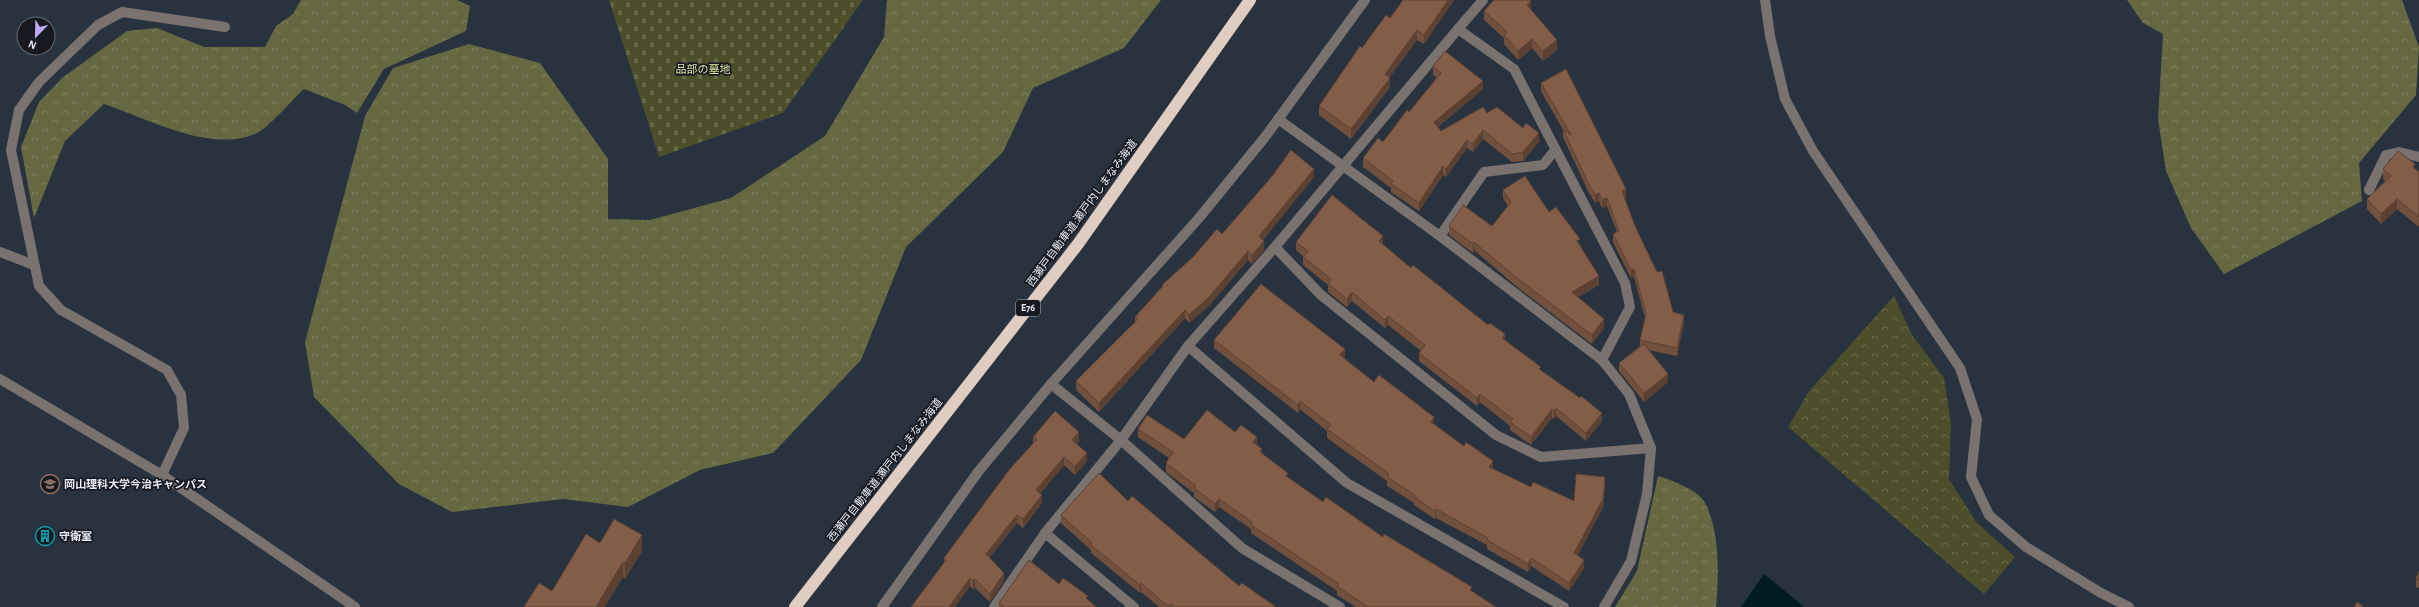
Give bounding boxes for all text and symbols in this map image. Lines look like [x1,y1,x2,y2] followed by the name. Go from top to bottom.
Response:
[16,16,56,56] north arrow
[27,38,38,51] text: N
[676,63,731,75] park label: 品部の墓地
[1024,137,1139,288] street label: 西瀬戸自動車道;瀬戸内しまなみ海道
[1016,300,1040,316] road number: E76
[825,396,944,544] street label: 西瀬戸自動車道;瀬戸内しまなみ海道
[39,473,61,495] school or university icon: 岡山理科大学今治キャンパス
[64,478,207,490] place label: 岡山理科大学今治キャンパス
[34,525,56,547] building icon: 守衛室
[59,530,92,542] place label: 守衛室

